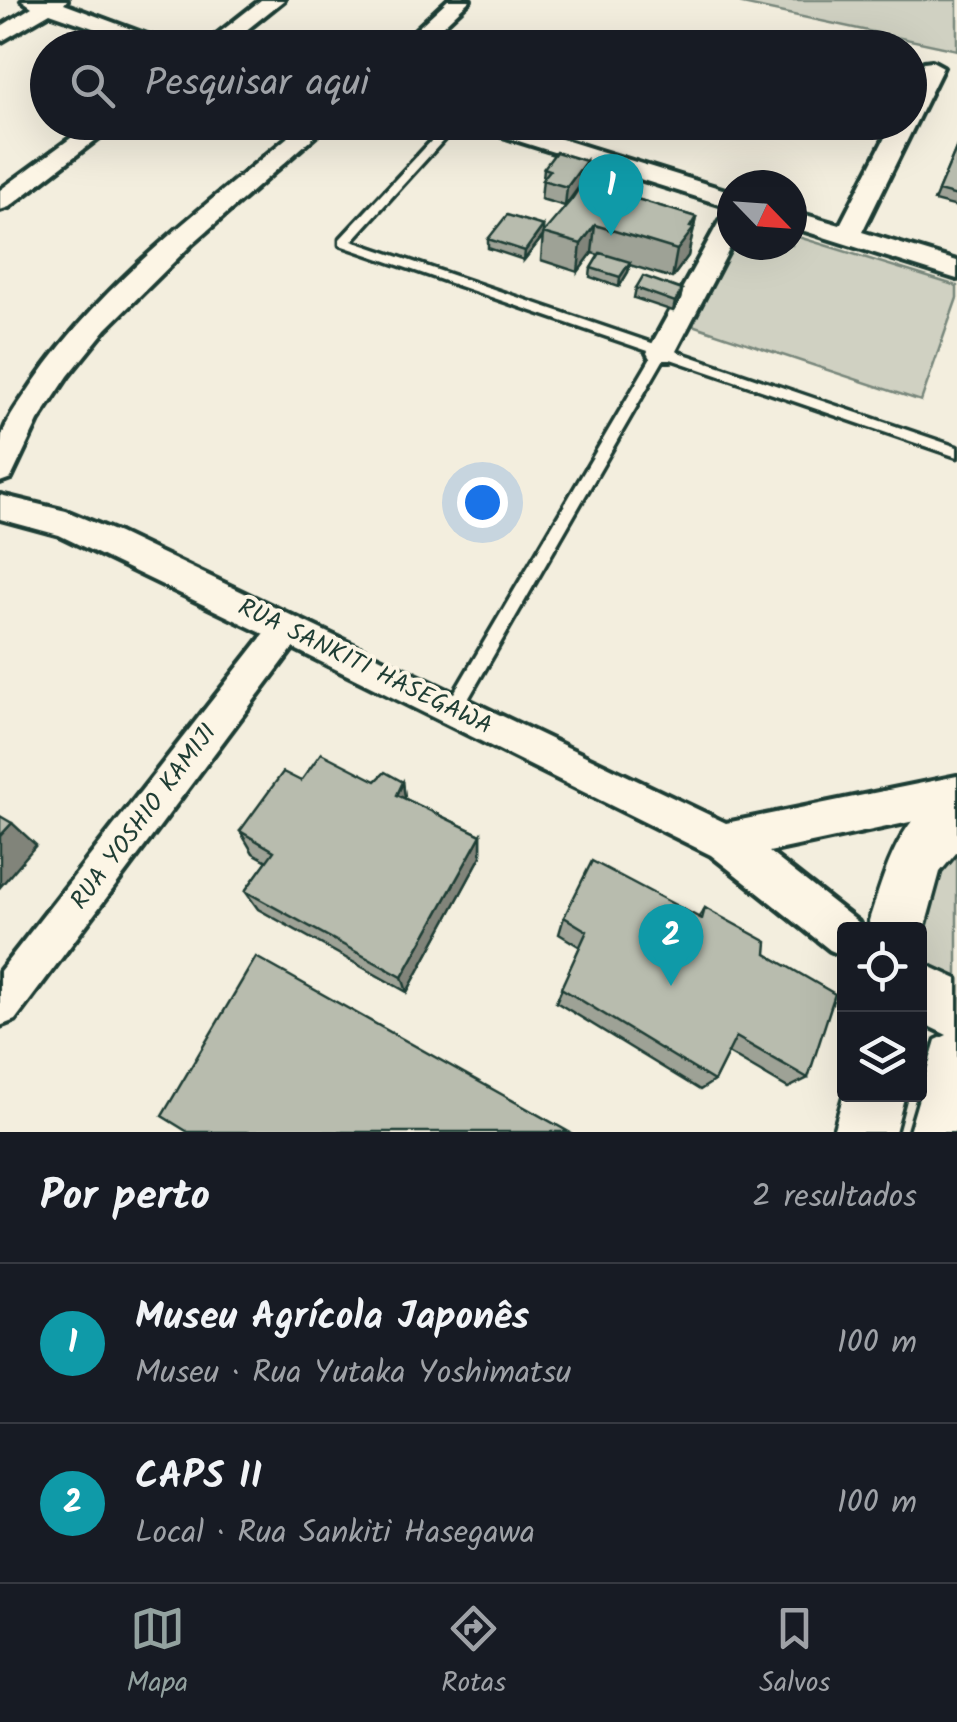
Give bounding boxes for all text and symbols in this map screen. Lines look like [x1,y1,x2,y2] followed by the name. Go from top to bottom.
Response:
[30,30,927,140] search box
[145,55,369,115] text: Pesquisar aqui
[65,58,120,113] icon: search
[578,154,644,236] pin: 1
[717,170,807,260] north arrow
[457,477,508,528] your location
[231,588,499,746] street label: RUA SANKITI HASEGAWA
[60,715,228,919] street label: RUA YOSHIO KAMIJI
[638,904,704,986] pin: 2
[837,922,927,1102] map controls
[837,922,927,1012] button: locate
[837,1012,927,1102] button: layers
[40,1164,210,1231] text: Por perto
[752,1172,917,1223] text: 2 resultados
[135,1288,529,1348] text: Museu Agrícola Japonês
[68,1318,77,1369] text: 1
[837,1318,917,1369] text: 100 m
[135,1348,571,1399] text: Museu · Rua Yutaka Yoshimatsu
[135,1448,262,1508] text: CAPS II
[63,1478,82,1529] text: 2
[837,1478,917,1529] text: 100 m
[135,1508,535,1559] text: Local · Rua Sankiti Hasegawa
[127,1601,188,1706] tab: Mapa
[441,1601,506,1706] tab: Rotas
[759,1601,830,1706] tab: Salvos

